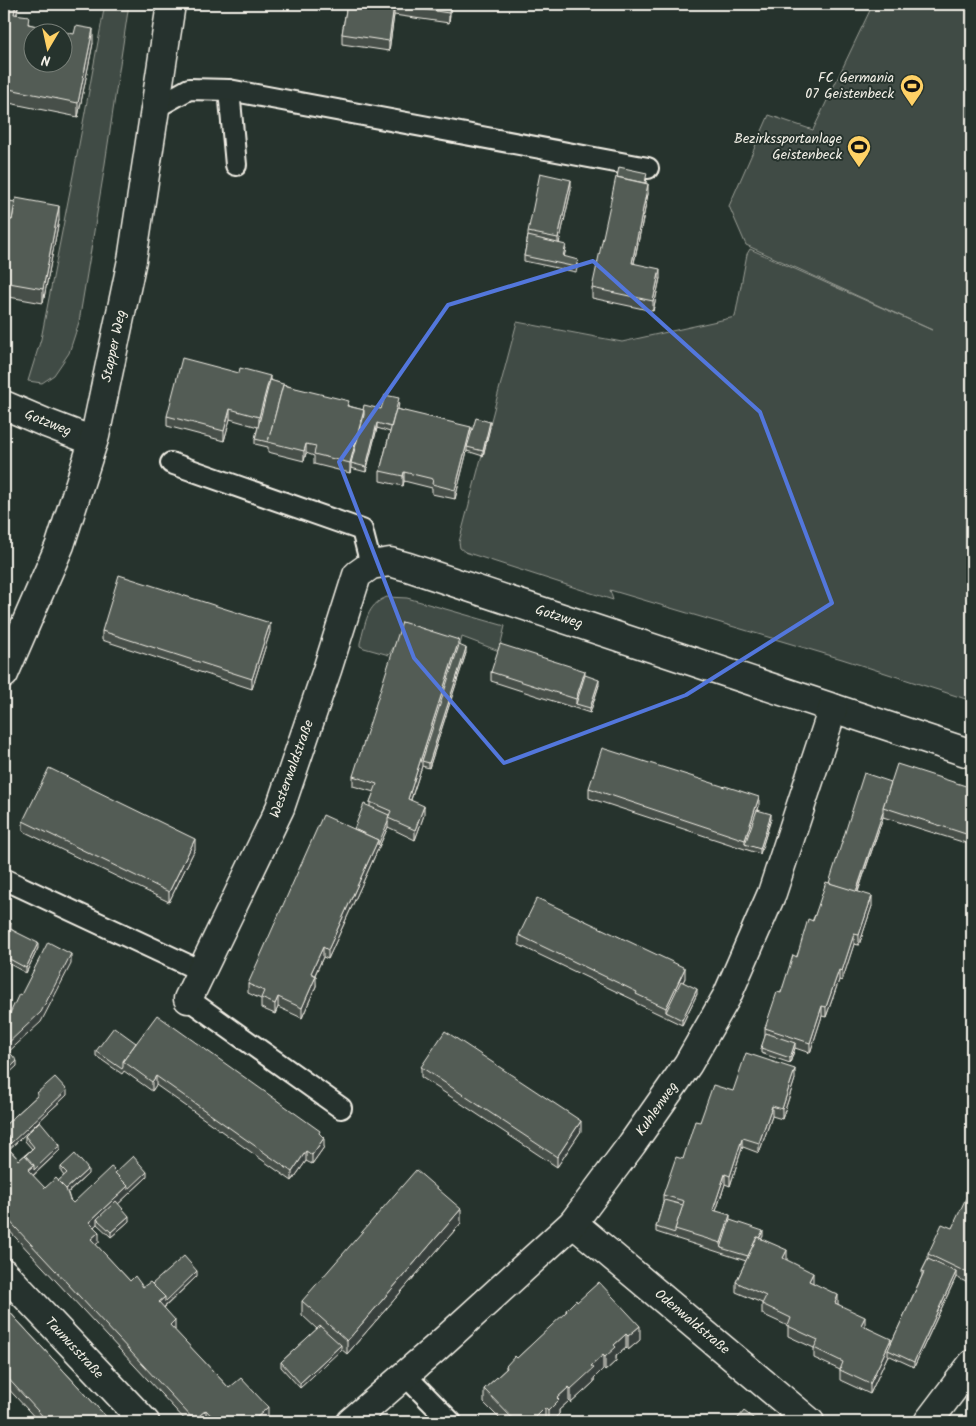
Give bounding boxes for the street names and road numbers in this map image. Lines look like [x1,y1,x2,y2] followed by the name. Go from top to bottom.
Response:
[96,308,132,384] street label: Stapper Weg
[21,404,75,442] street label: Gotzweg
[532,599,586,635] street label: Gotzweg
[264,716,320,821] street label: Westerwaldstraße
[630,1077,684,1141] street label: Kuhlenweg
[649,1284,735,1361] street label: Odenwaldstraße
[39,1312,109,1385] street label: Taunusstraße

